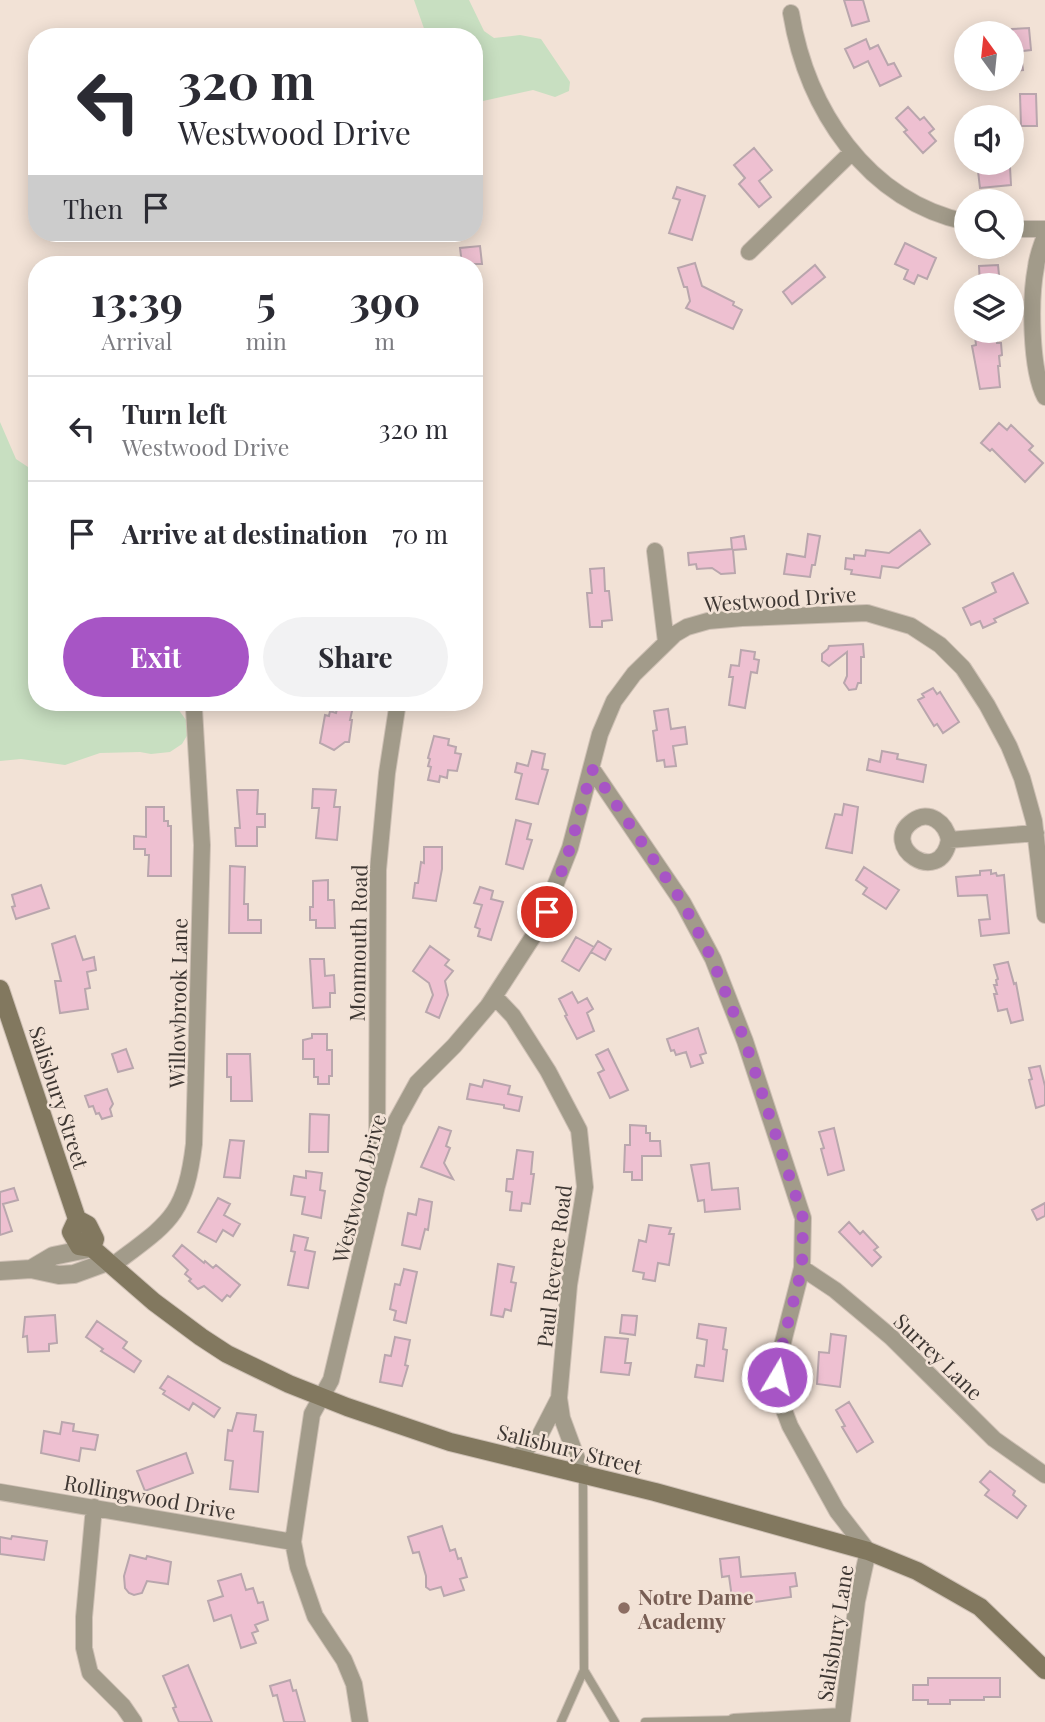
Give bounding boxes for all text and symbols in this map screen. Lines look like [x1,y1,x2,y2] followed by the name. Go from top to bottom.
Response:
[954,21,1024,91] north arrow
[954,21,1024,343] map controls
[178,47,315,112] text: 320 m
[63,56,154,147] icon: left
[954,105,1024,175] button: sound
[178,110,411,153] text: Westwood Drive
[137,189,175,227] icon: arrive
[954,189,1024,259] button: search
[63,191,123,226] text: Then
[91,272,183,328] text: 13:39
[257,272,276,328] text: 5
[349,272,420,328] text: 390
[954,273,1024,343] button: layers
[101,325,172,356] text: Arrival
[246,325,287,356] text: min
[375,325,395,356] text: m
[122,396,227,431] text: Turn left
[63,410,101,448] icon: left
[379,411,448,446] text: 320 m
[122,431,289,462] text: Westwood Drive
[63,515,101,553] icon: arrive
[122,516,368,551] text: Arrive at destination
[392,516,448,551] text: 70 m
[702,579,857,617] street label: Westwood Drive
[63,617,249,697] button: Exit
[263,617,448,697] button: Share
[342,864,372,1022] street label: Monmouth Road
[517,882,577,942] pin
[528,893,566,931] icon: arrive
[162,918,192,1089] street label: Willowbrook Lane
[24,1022,96,1172] street label: Salisbury Street
[324,1111,391,1266] street label: Westwood Drive
[529,1183,577,1349] street label: Paul Revere Road
[888,1307,990,1405] street label: Surrey Lane
[740,1340,814,1414] position arrow
[495,1416,646,1480] street label: Salisbury Street
[62,1467,238,1525] street label: Rollingwood Drive
[809,1563,859,1703] street label: Salisbury Lane
[637,1582,754,1634] place label: Notre Dame Academy
[616,1600,632,1616] marker: Notre Dame Academy

